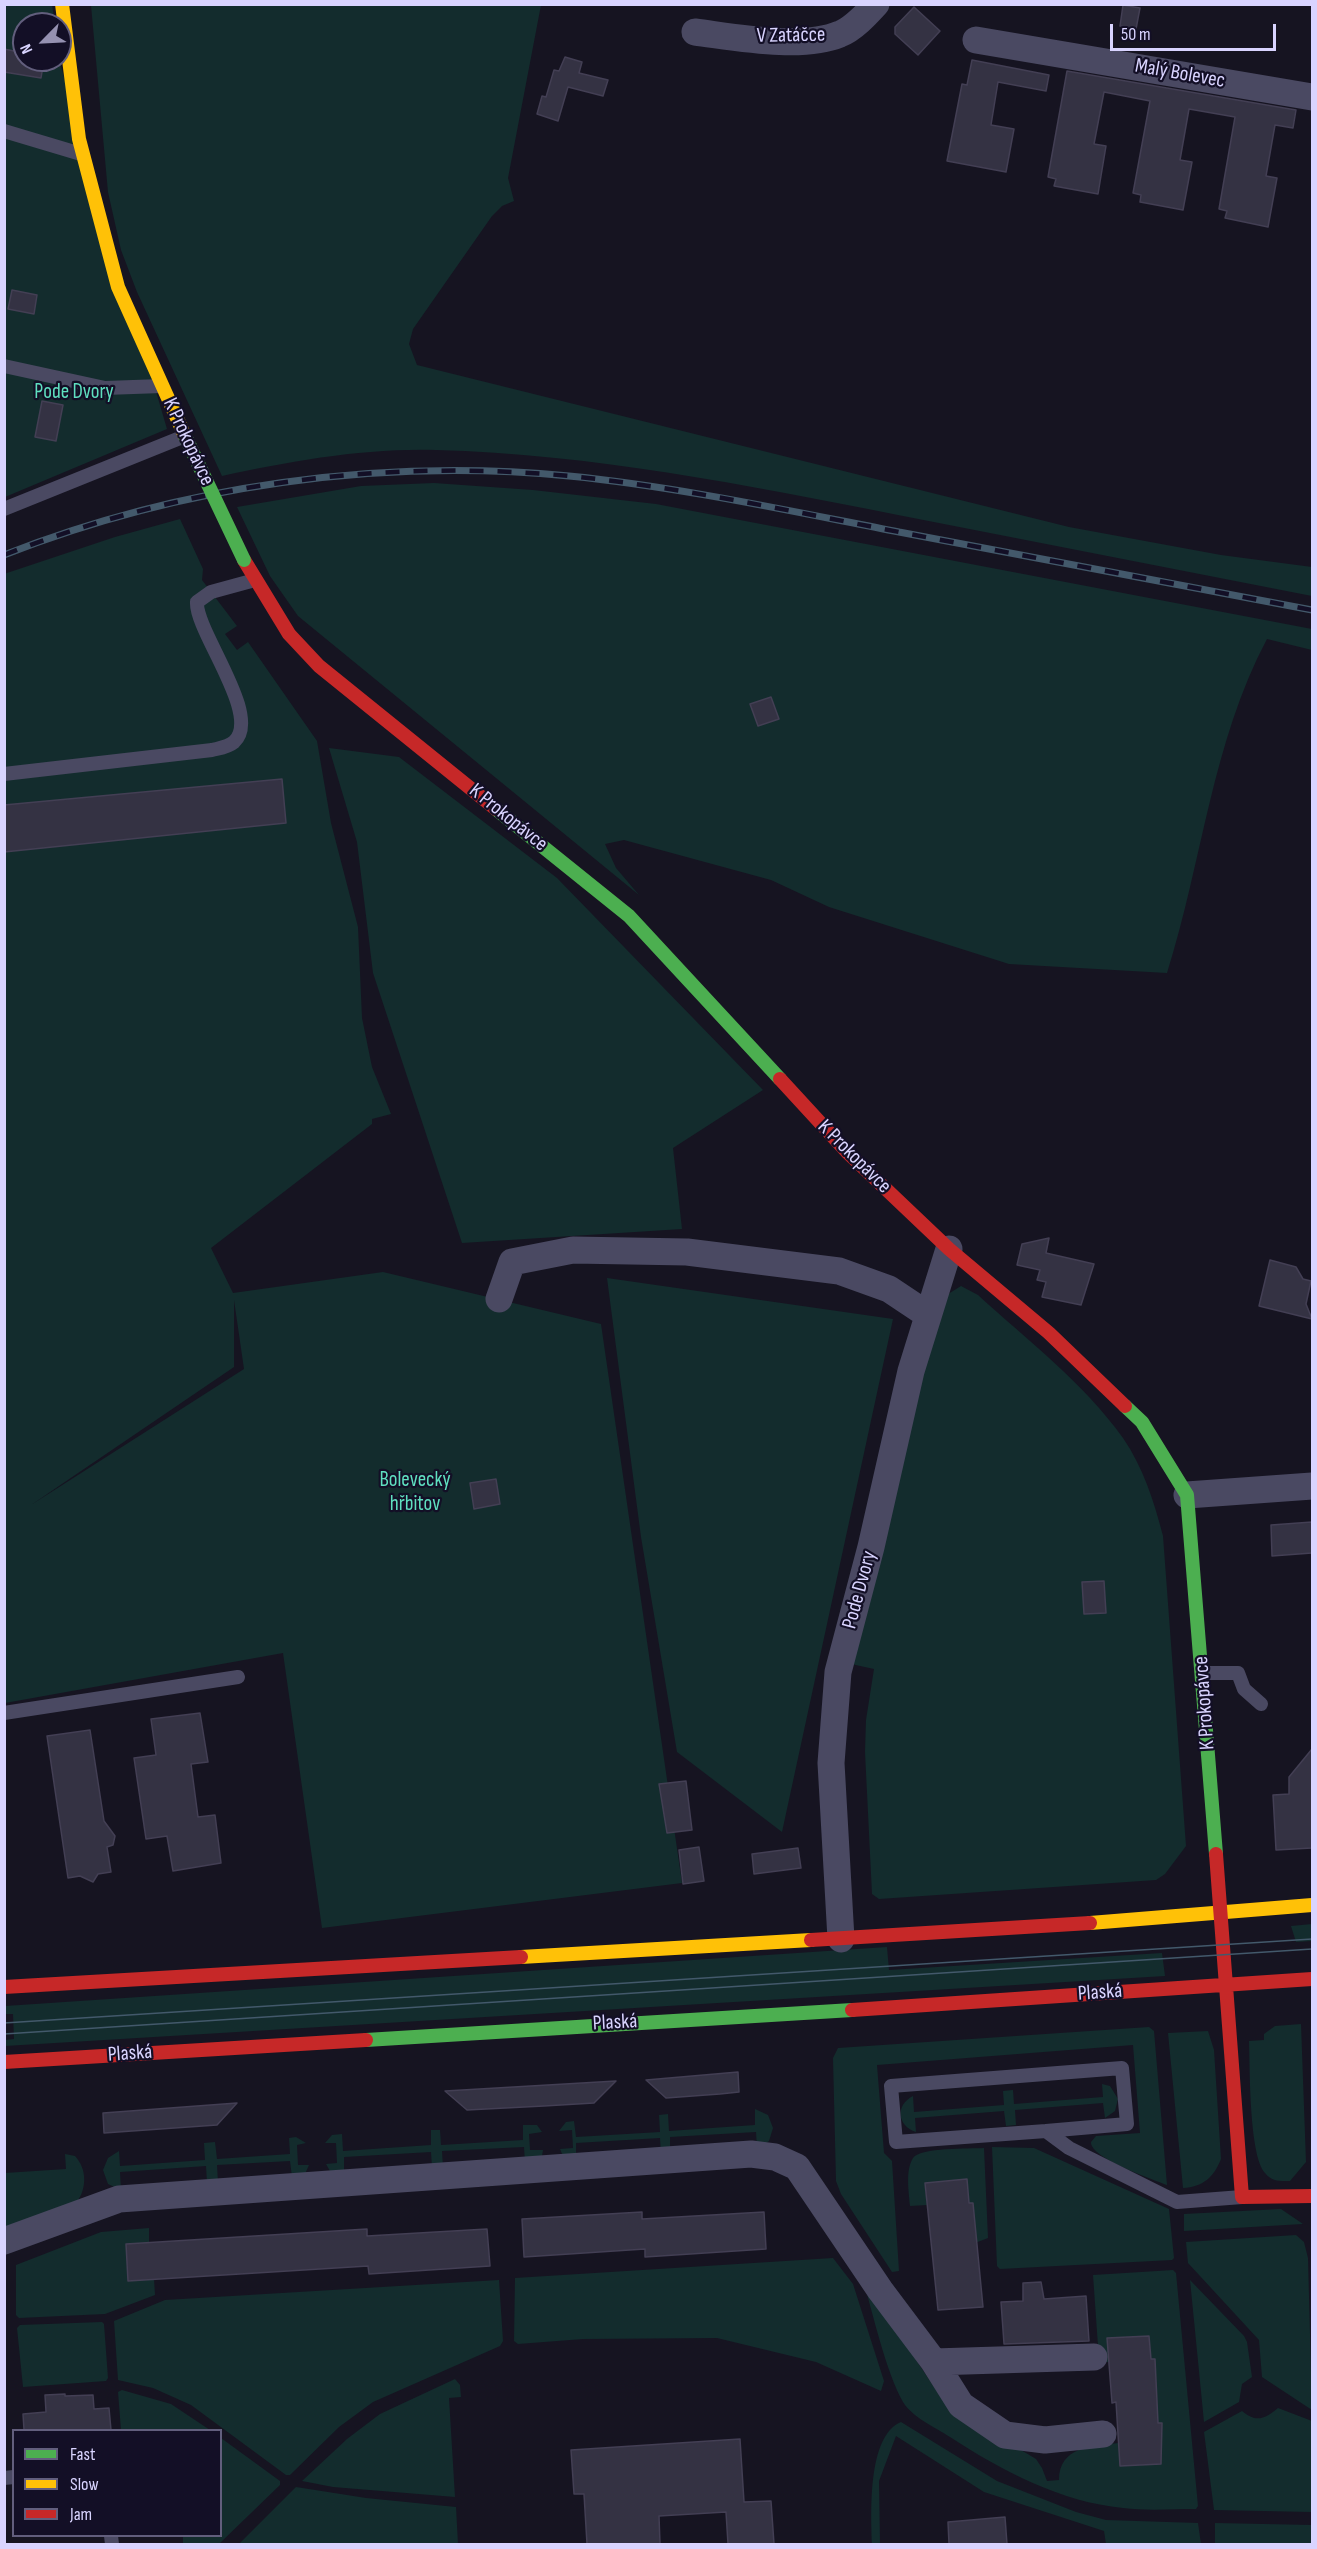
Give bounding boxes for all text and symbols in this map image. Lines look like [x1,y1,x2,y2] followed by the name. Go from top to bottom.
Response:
[12,12,72,72] north arrow
[1113,12,1280,50] scale bar
[756,23,826,49] street label: V Zatáčce
[1121,24,1151,45] text: 50 m
[17,41,37,56] text: N
[1133,54,1227,94] street label: Malý Bolevec
[34,380,114,406] park label: Pode Dvory
[157,394,219,490] street label: K Prokopávce
[464,779,552,857] street label: K Prokopávce
[812,1115,896,1199] street label: K Prokopávce
[379,1468,451,1518] park label: Bolevecký hřbitov
[838,1548,882,1632] street label: Pode Dvory
[1189,1655,1221,1751] street label: K Prokopávce
[1077,1979,1123,2007] street label: Plaská
[592,2009,638,2037] street label: Plaská
[107,2040,153,2068] street label: Plaská
[12,2429,222,2537] legend
[70,2444,95,2465] text: Fast
[70,2474,99,2495] text: Slow
[70,2504,92,2525] text: Jam

